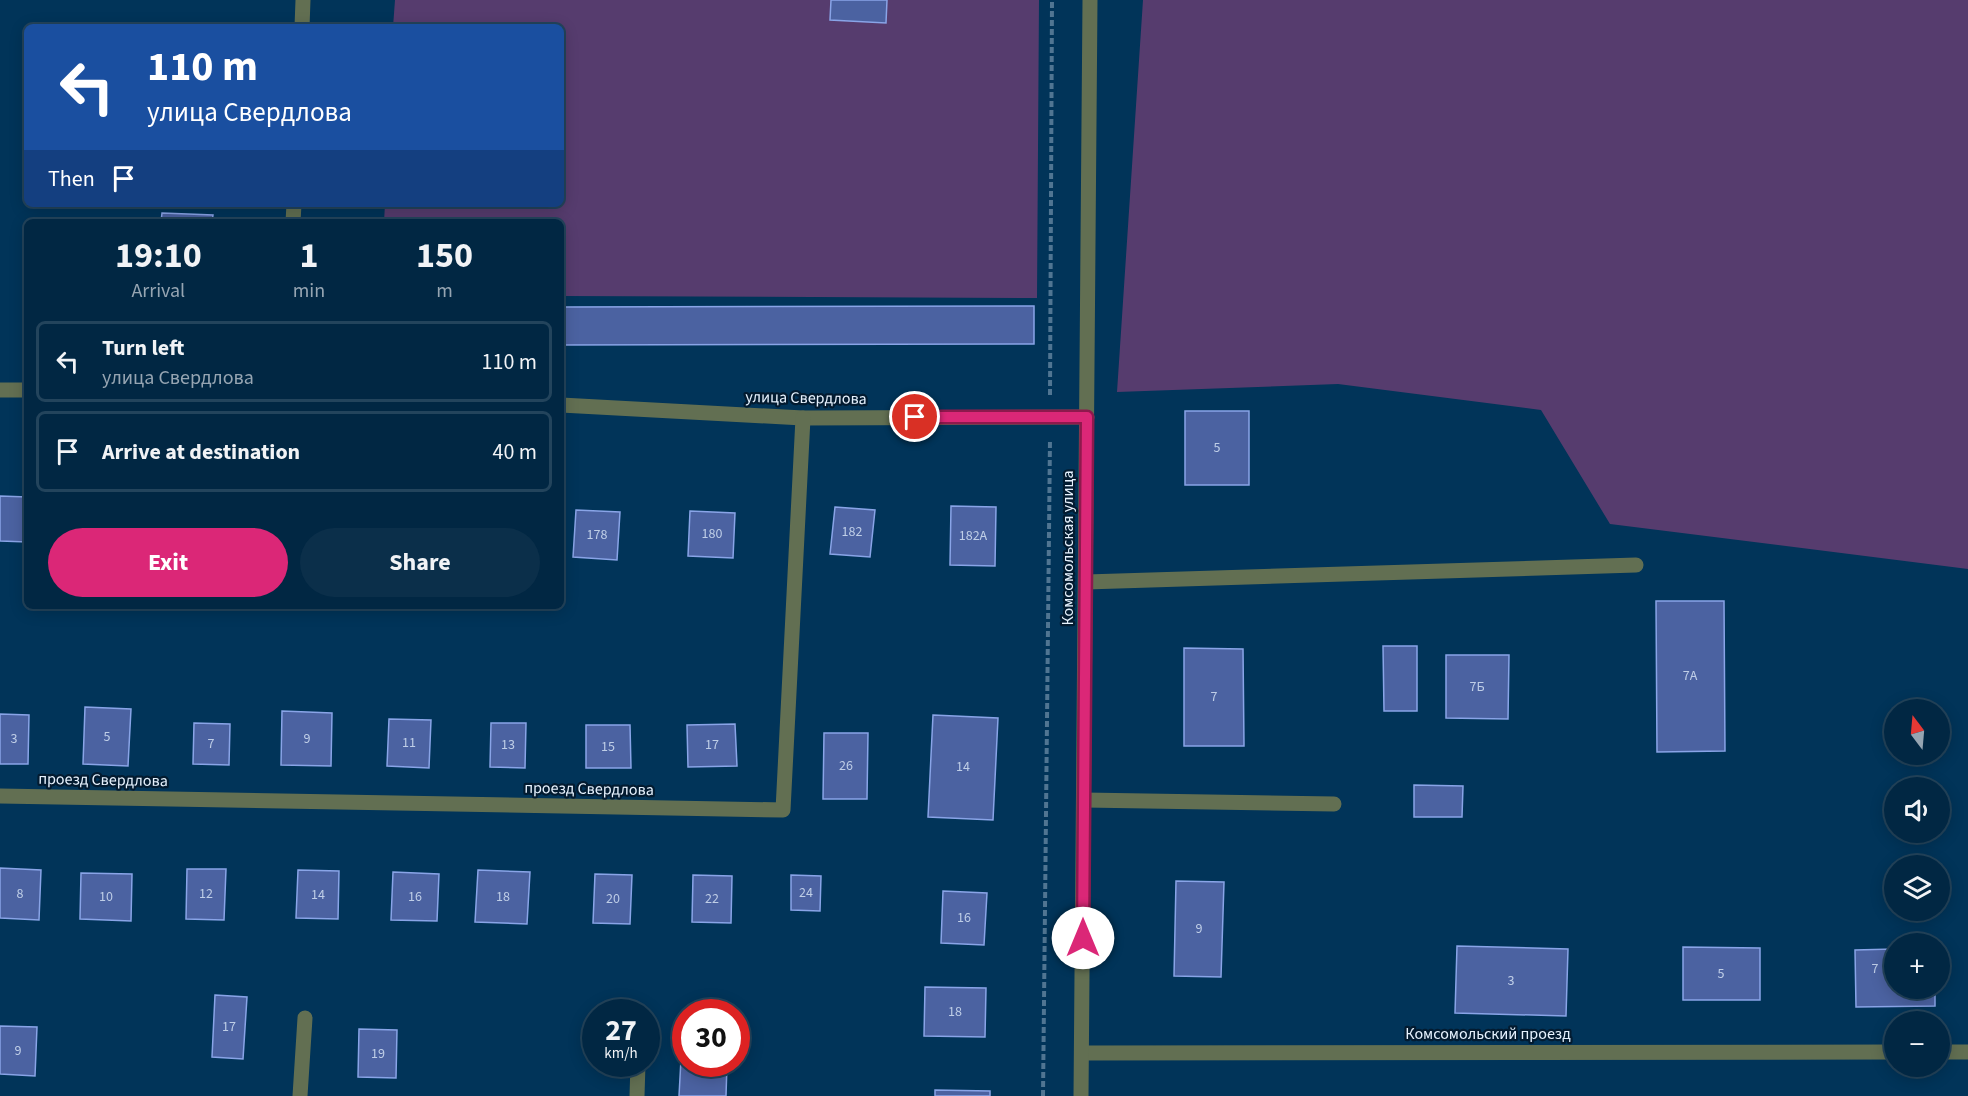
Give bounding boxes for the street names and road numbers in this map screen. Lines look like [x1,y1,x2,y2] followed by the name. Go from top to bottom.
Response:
[745,386,867,410] street label: улица Свердлова
[1057,470,1079,626] street label: Комсомольская улица
[38,768,168,792] street label: проезд Свердлова
[524,777,654,801] street label: проезд Свердлова
[1405,1023,1571,1045] street label: Комсомольский проезд

